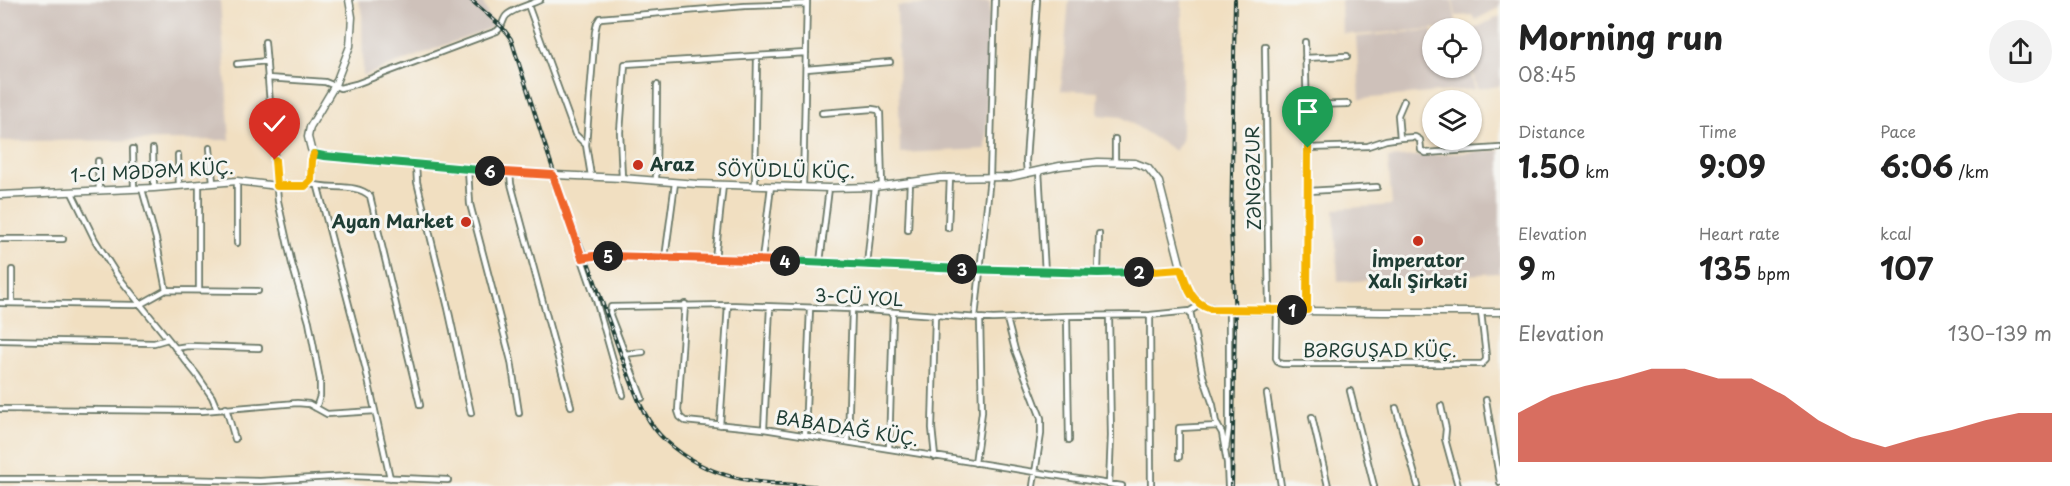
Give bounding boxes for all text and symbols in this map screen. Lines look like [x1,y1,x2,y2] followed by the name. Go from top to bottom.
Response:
[1518,11,1723,61] text: Morning run
[1422,18,1482,150] map controls
[1422,18,1482,78] button: locate
[1989,20,2052,83] button: share
[1518,59,1576,89] text: 08:45
[1282,86,1333,148] pin
[1422,90,1482,150] button: layers
[1291,95,1324,128] icon: arrive
[249,98,300,160] pin
[258,107,291,140] icon: check
[1518,119,1585,143] text: Distance
[1699,119,1737,143] text: Time
[1880,119,1916,143] text: Pace
[1238,125,1267,231] street label: ZƏNGƏZUR
[1518,143,1580,188] text: 1.50
[1699,143,1766,188] text: 9:09
[1880,143,1953,188] text: 6:06
[649,150,695,177] place label: Araz
[70,153,234,188] street label: 1-CI MƏDƏM KÜÇ.
[717,155,855,184] street label: SÖYÜDLÜ KÜÇ.
[475,156,505,186] pin: 6
[631,158,645,172] marker: Araz
[484,159,496,183] text: 6
[1580,159,1609,183] text: km
[1953,159,1989,183] text: /km
[331,207,454,234] place label: Ayan Market
[459,215,473,229] marker: Ayan Market
[1518,221,1587,245] text: Elevation
[1699,221,1780,245] text: Heart rate
[1880,221,1912,245] text: kcal
[1411,234,1425,248] marker: İmperator Xalı Şirkəti
[593,241,623,271] pin: 5
[603,244,613,268] text: 5
[1518,245,1536,290] text: 9
[1699,245,1752,290] text: 135
[1880,245,1933,290] text: 107
[770,246,800,276] pin: 4
[1368,246,1468,294] place label: İmperator Xalı Şirkəti
[780,249,790,273] text: 4
[947,254,977,284] pin: 3
[957,257,967,281] text: 3
[1124,257,1154,287] pin: 2
[1133,260,1145,284] text: 2
[1536,261,1556,285] text: m
[1752,261,1790,285] text: bpm
[814,281,904,312] street label: 3-CÜ YOL
[1277,295,1307,325] pin: 1
[1288,298,1296,322] text: 1
[1518,318,1604,348] text: Elevation
[1948,318,2052,348] text: 130–139 m
[1303,336,1457,363] street label: BƏRGUŞAD KÜÇ.
[774,403,921,452] street label: BABADAĞ KÜÇ.

